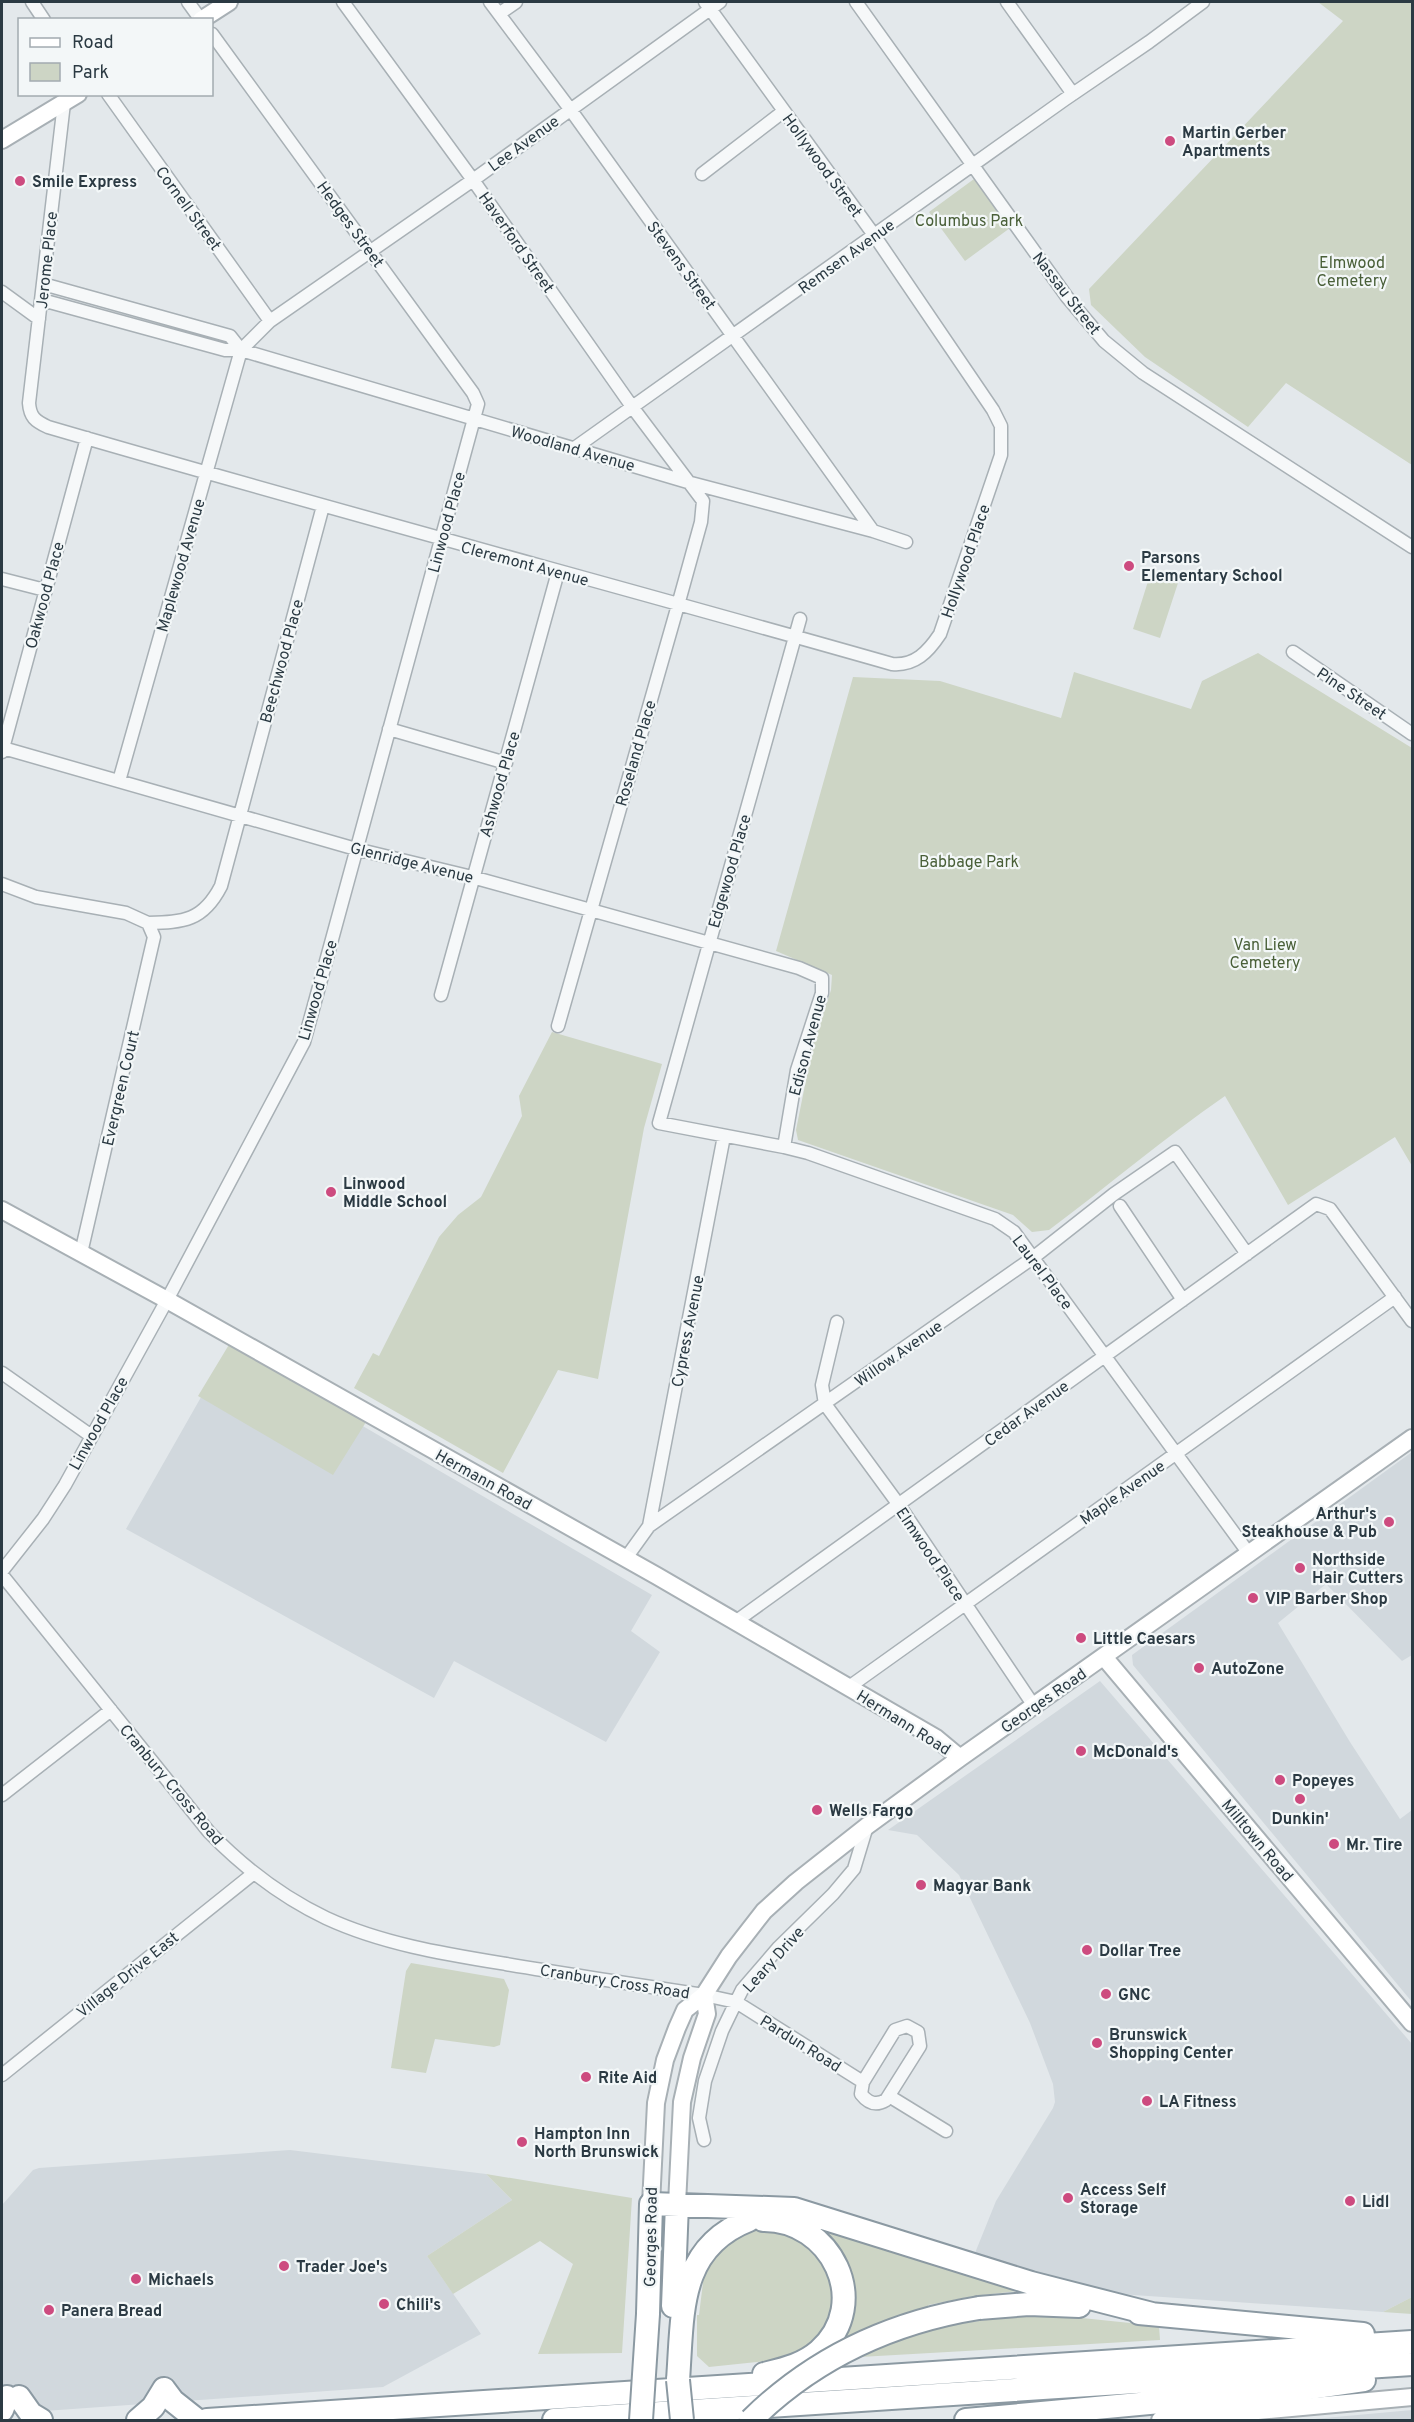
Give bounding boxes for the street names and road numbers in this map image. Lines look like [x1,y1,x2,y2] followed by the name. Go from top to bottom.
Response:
[777,110,866,222] street label: Hollywood Street
[485,112,564,177] street label: Lee Avenue
[150,163,225,255] street label: Cornell Street
[311,178,387,272] street label: Hedges Street
[473,189,558,298] street label: Haverford Street
[33,210,63,310] street label: Jerome Place
[795,216,899,299] street label: Remsen Avenue
[641,218,719,314] street label: Stevens Street
[1027,249,1104,340] street label: Nassau Street
[508,423,637,477] street label: Woodland Avenue
[425,470,471,575] street label: Linwood Place
[153,496,211,635] street label: Maplewood Avenue
[938,502,996,621] street label: Hollywood Place
[458,538,591,592] street label: Cleremont Avenue
[22,540,70,651] street label: Oakwood Place
[257,597,309,726] street label: Beechwood Place
[1312,664,1390,725] street label: Pine Street
[612,698,662,809] street label: Roseland Place
[476,729,526,840] street label: Ashwood Place
[705,812,757,931] street label: Edgewood Place
[348,839,475,889] street label: Glenridge Avenue
[295,938,343,1043] street label: Linwood Place
[786,993,832,1098] street label: Edison Avenue
[99,1029,145,1148] street label: Evergreen Court
[1007,1232,1076,1315] street label: Laurel Place
[668,1274,710,1389] street label: Cypress Avenue
[851,1317,947,1392] street label: Willow Avenue
[66,1374,134,1474] street label: Linwood Place
[981,1377,1073,1452] street label: Cedar Avenue
[431,1446,535,1516] street label: Hermann Road
[1077,1457,1170,1530] street label: Maple Avenue
[891,1504,968,1606] street label: Elmwood Place
[997,1665,1091,1739] street label: Georges Road
[852,1687,954,1761] street label: Hermann Road
[114,1721,227,1850] street label: Cranbury Cross Road
[1216,1796,1297,1886] street label: Milltown Road
[739,1923,810,1998] street label: Leary Drive
[73,1928,183,2023] street label: Village Drive East
[538,1961,691,2005] street label: Cranbury Cross Road
[756,2012,844,2078] street label: Pardun Road
[641,2187,663,2287] street label: Georges Road

